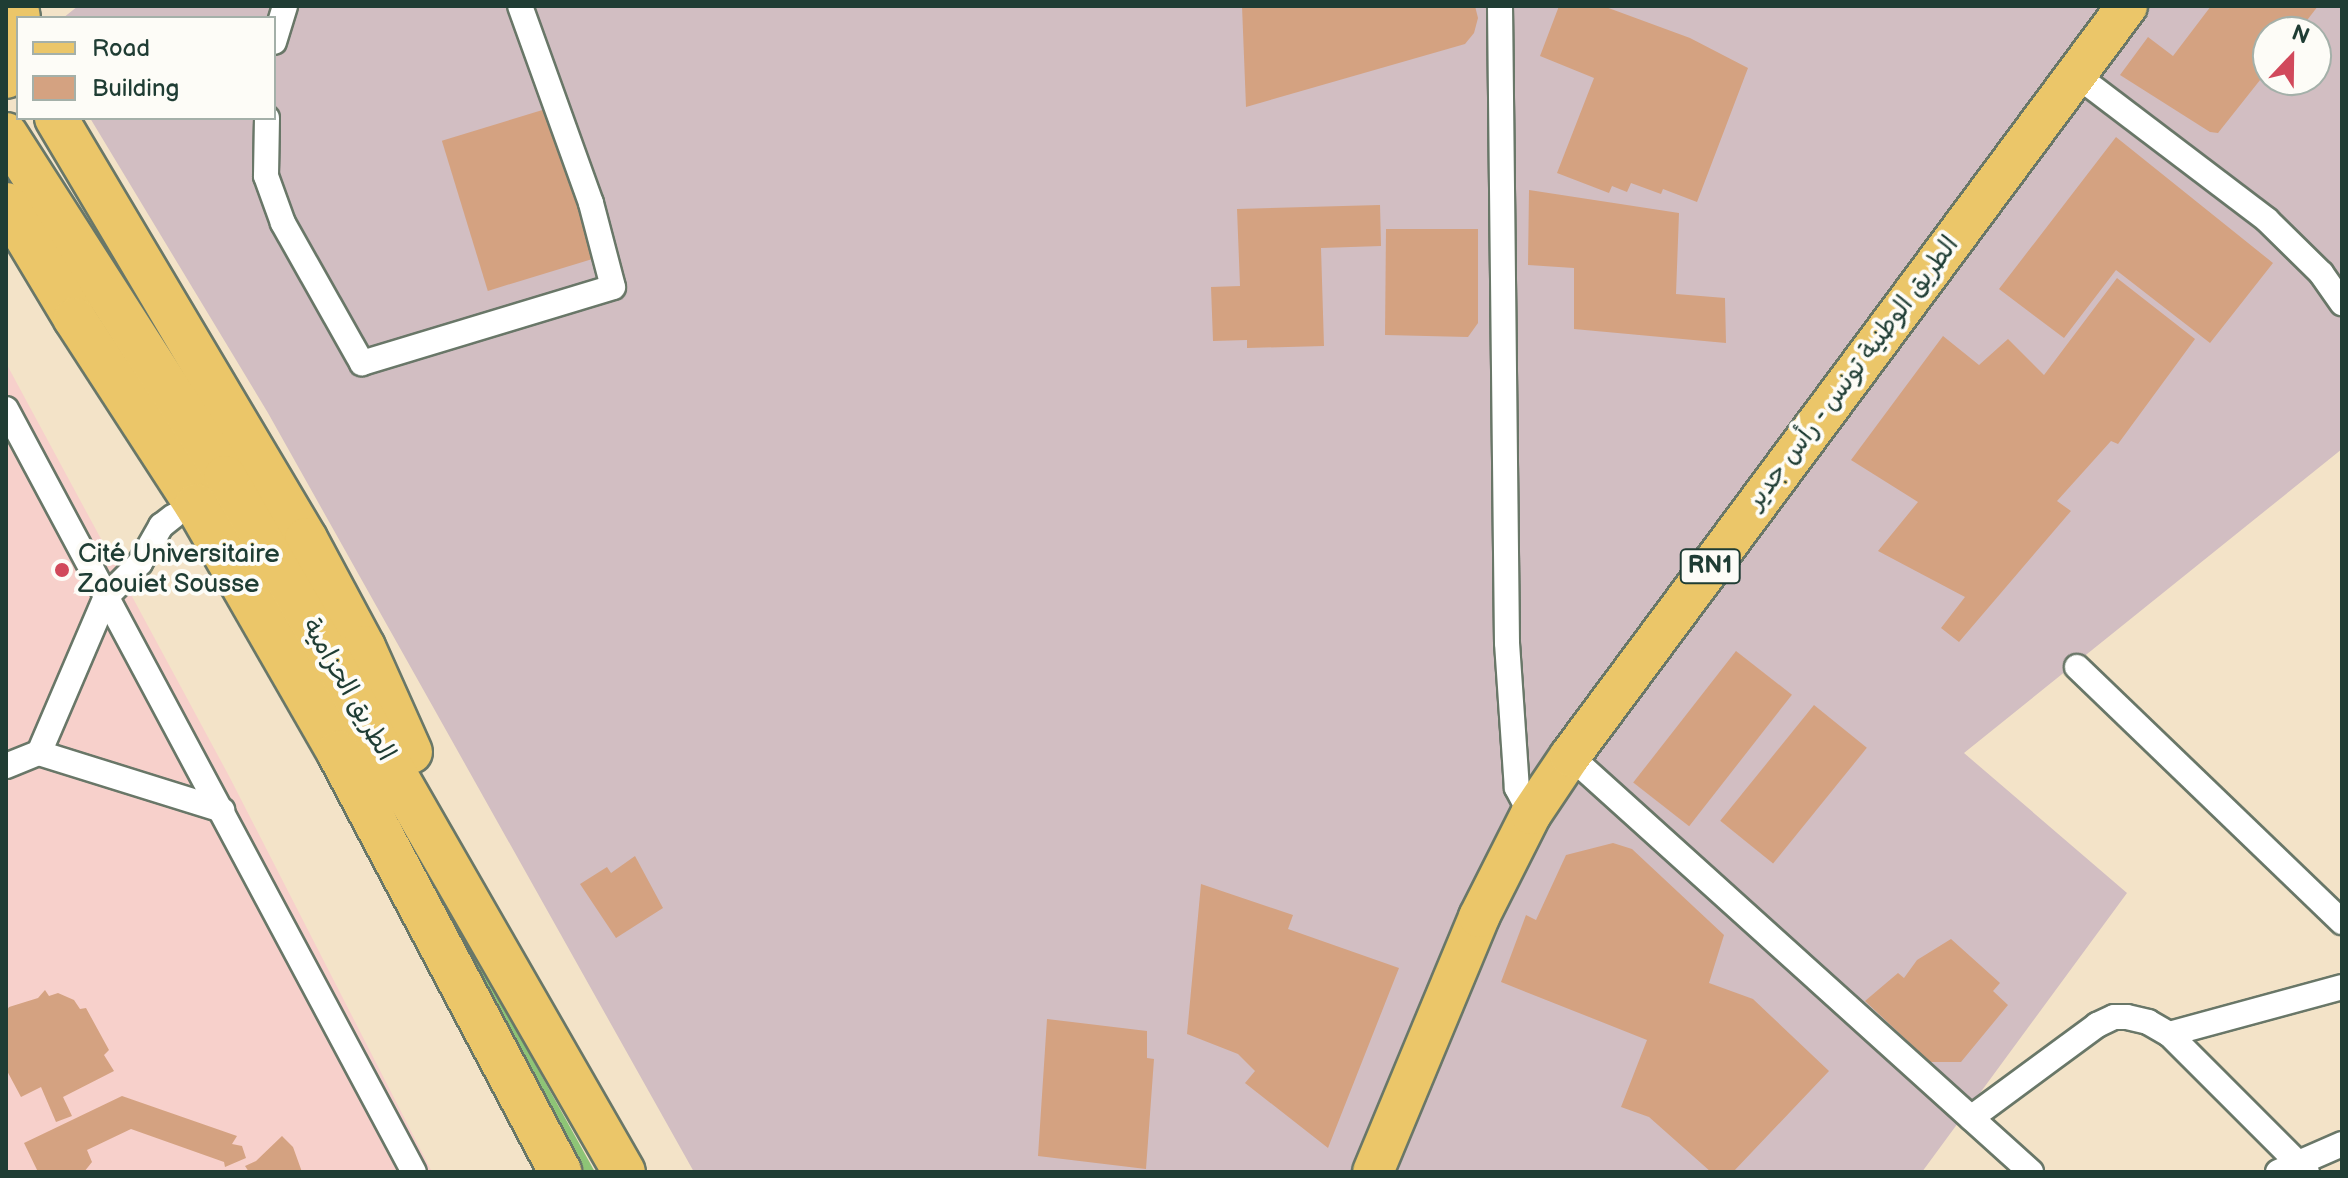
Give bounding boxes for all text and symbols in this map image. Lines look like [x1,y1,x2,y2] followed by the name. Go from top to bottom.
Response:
[16,16,276,120] legend
[2252,16,2332,96] north arrow
[2288,20,2313,51] text: N
[92,34,150,63] text: Road
[92,74,179,103] text: Building
[1739,229,1967,517] street label: الطريق الوطنية تونس - رأس جدير
[78,539,280,600] place label: Cité Universitaire Zaouiet Sousse
[1678,546,1742,586] road number: RN1
[53,561,71,579] marker: Cité Universitaire Zaouiet Sousse
[295,613,401,767] street label: الطريق الحزامية

